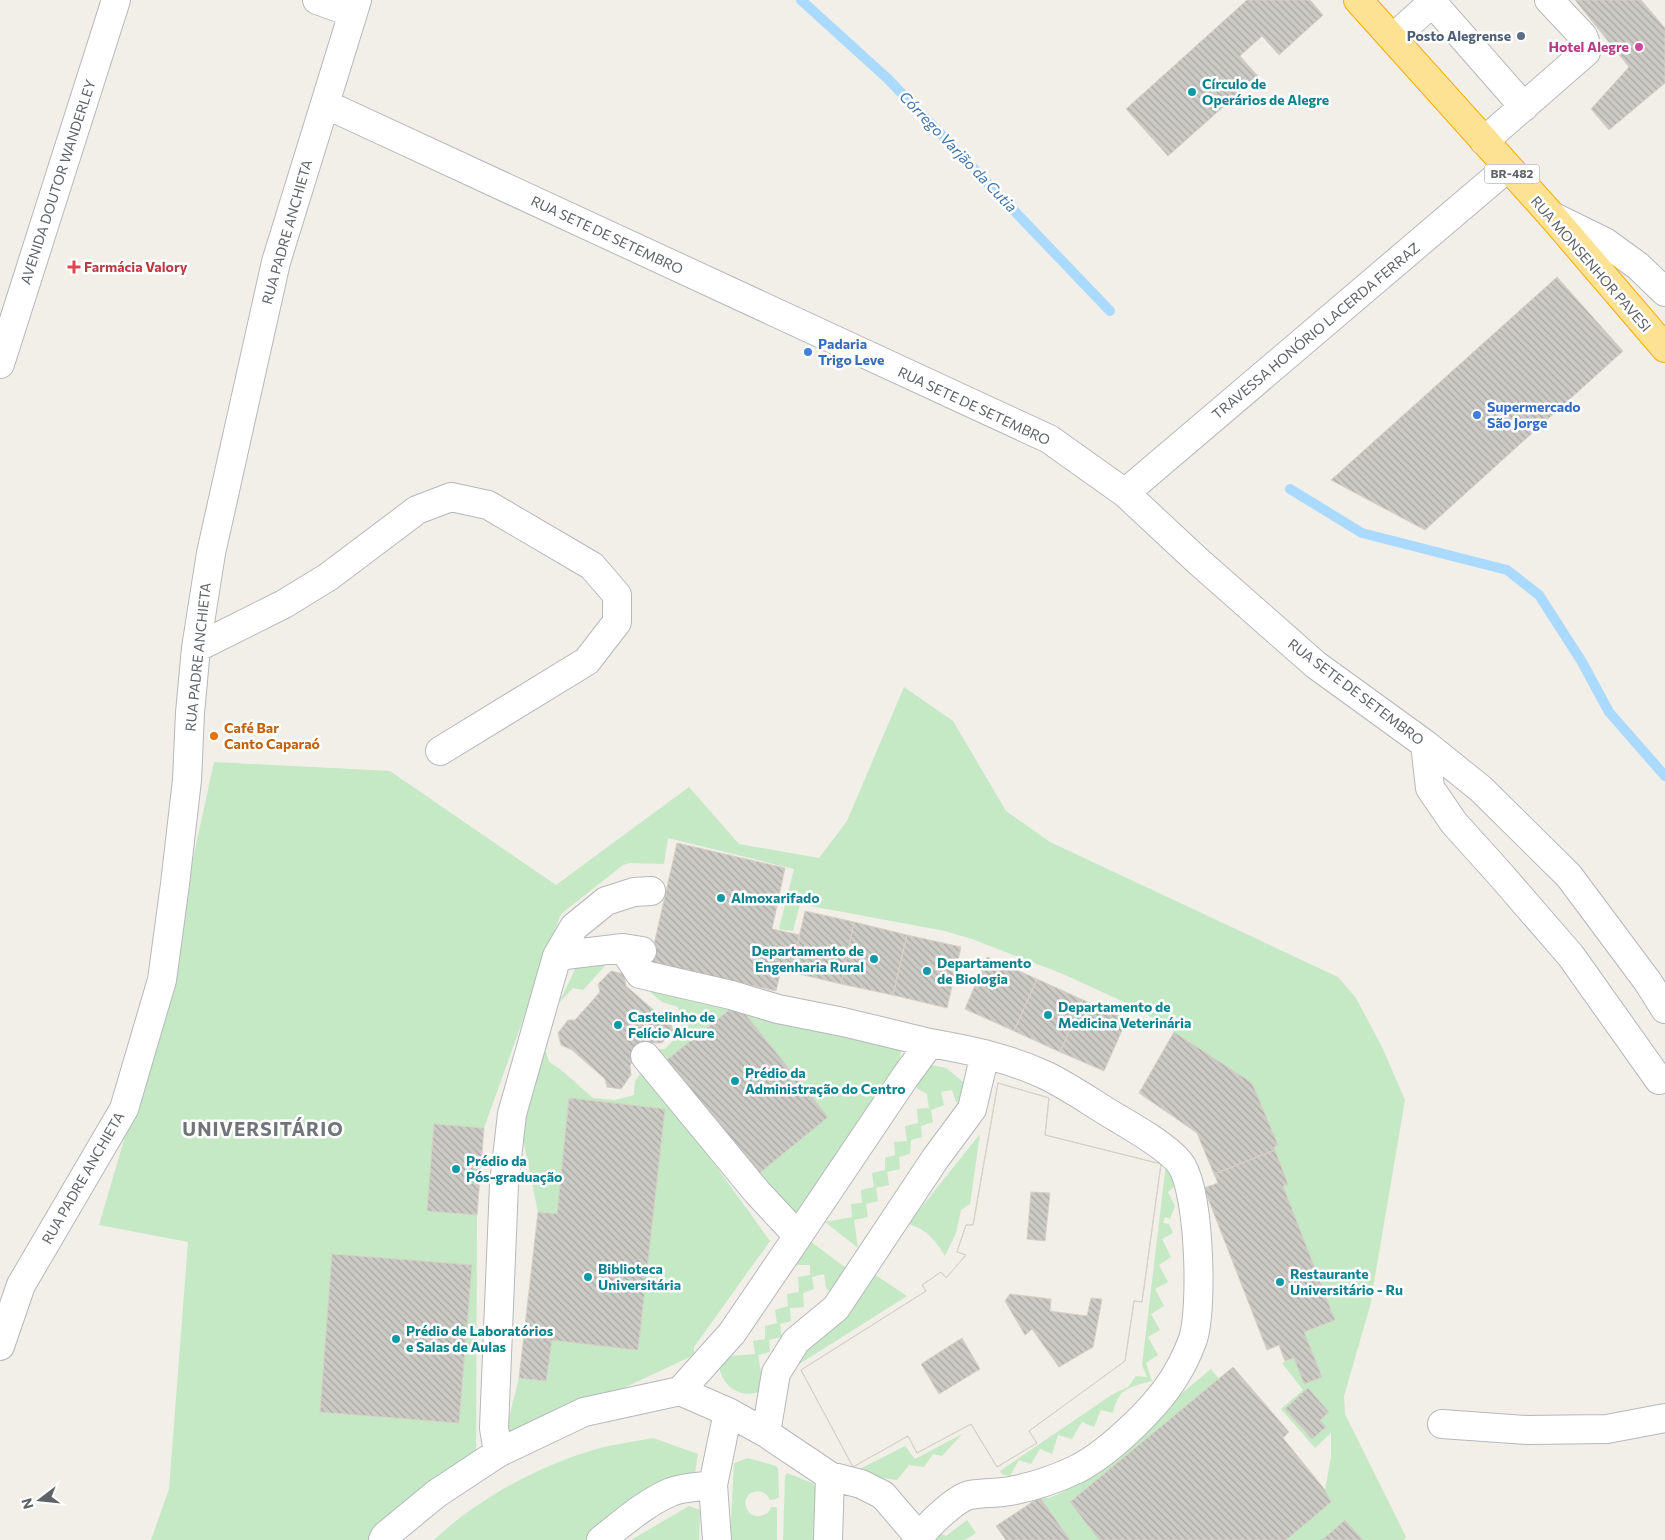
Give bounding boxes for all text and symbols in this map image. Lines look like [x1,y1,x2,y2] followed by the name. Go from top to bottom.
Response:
[1407,27,1511,44] place label: Posto Alegrense
[1515,30,1527,42] marker: Posto Alegrense
[1549,38,1629,55] place label: Hotel Alegre
[1633,41,1645,53] marker: Hotel Alegre
[1202,75,1329,108] place label: Círculo de Operários de Alegre
[16,77,99,286] street label: AVENIDA DOUTOR WANDERLEY
[1186,86,1198,98] marker: Círculo de Operários de Alegre
[896,87,1021,216] water label: Córrego Varjão da Cutia
[258,157,315,306] street label: RUA PADRE ANCHIETA
[1484,164,1540,183] road number: BR-482
[528,192,686,277] street label: RUA SETE DE SETEMBRO
[1528,192,1655,335] street label: RUA MONSENHOR PAVESI
[1208,239,1423,423] street label: TRAVESSA HONÓRIO LACERDA FERRAZ
[84,258,188,275] place label: Farmácia Valory
[68,261,80,273] marker: Farmácia Valory
[818,335,884,368] place label: Padaria Trigo Leve
[802,346,814,358] marker: Padaria Trigo Leve
[895,363,1053,448] street label: RUA SETE DE SETEMBRO
[1487,398,1581,431] place label: Supermercado São Jorge
[1471,409,1483,421] marker: Supermercado São Jorge
[181,581,214,732] street label: RUA PADRE ANCHIETA
[1285,635,1428,748] street label: RUA SETE DE SETEMBRO
[224,719,320,752] place label: Café Bar Canto Caparaó
[208,730,220,742] marker: Café Bar Canto Caparaó
[731,889,820,906] place label: Almoxarifado
[715,892,727,904] marker: Almoxarifado
[751,942,864,975] place label: Departamento de Engenharia Rural
[868,953,880,965] marker: Departamento de Engenharia Rural
[937,954,1031,987] place label: Departamento de Biologia
[921,965,933,977] marker: Departamento de Biologia
[1058,998,1191,1031] place label: Departamento de Medicina Veterinária
[628,1008,715,1041] place label: Castelinho de Felício Alcure
[1042,1009,1054,1021] marker: Departamento de Medicina Veterinária
[612,1019,624,1031] marker: Castelinho de Felício Alcure
[745,1064,906,1097] place label: Prédio da Administração do Centro
[729,1075,741,1087] marker: Prédio da Administração do Centro
[38,1108,127,1247] street label: RUA PADRE ANCHIETA
[182,1117,344,1140] district label: UNIVERSITÁRIO
[466,1152,562,1185] place label: Prédio da Pós-graduação
[450,1163,462,1175] marker: Prédio da Pós-graduação
[598,1260,681,1293] place label: Biblioteca Universitária
[1290,1265,1403,1298] place label: Restaurante Universitário - Ru
[582,1271,594,1283] marker: Biblioteca Universitária
[1274,1276,1286,1288] marker: Restaurante Universitário - Ru
[406,1322,554,1355] place label: Prédio de Laboratórios e Salas de Aulas
[390,1333,402,1345] marker: Prédio de Laboratórios e Salas de Aulas
[15,1475,65,1525] north arrow
[17,1496,37,1511] text: N

